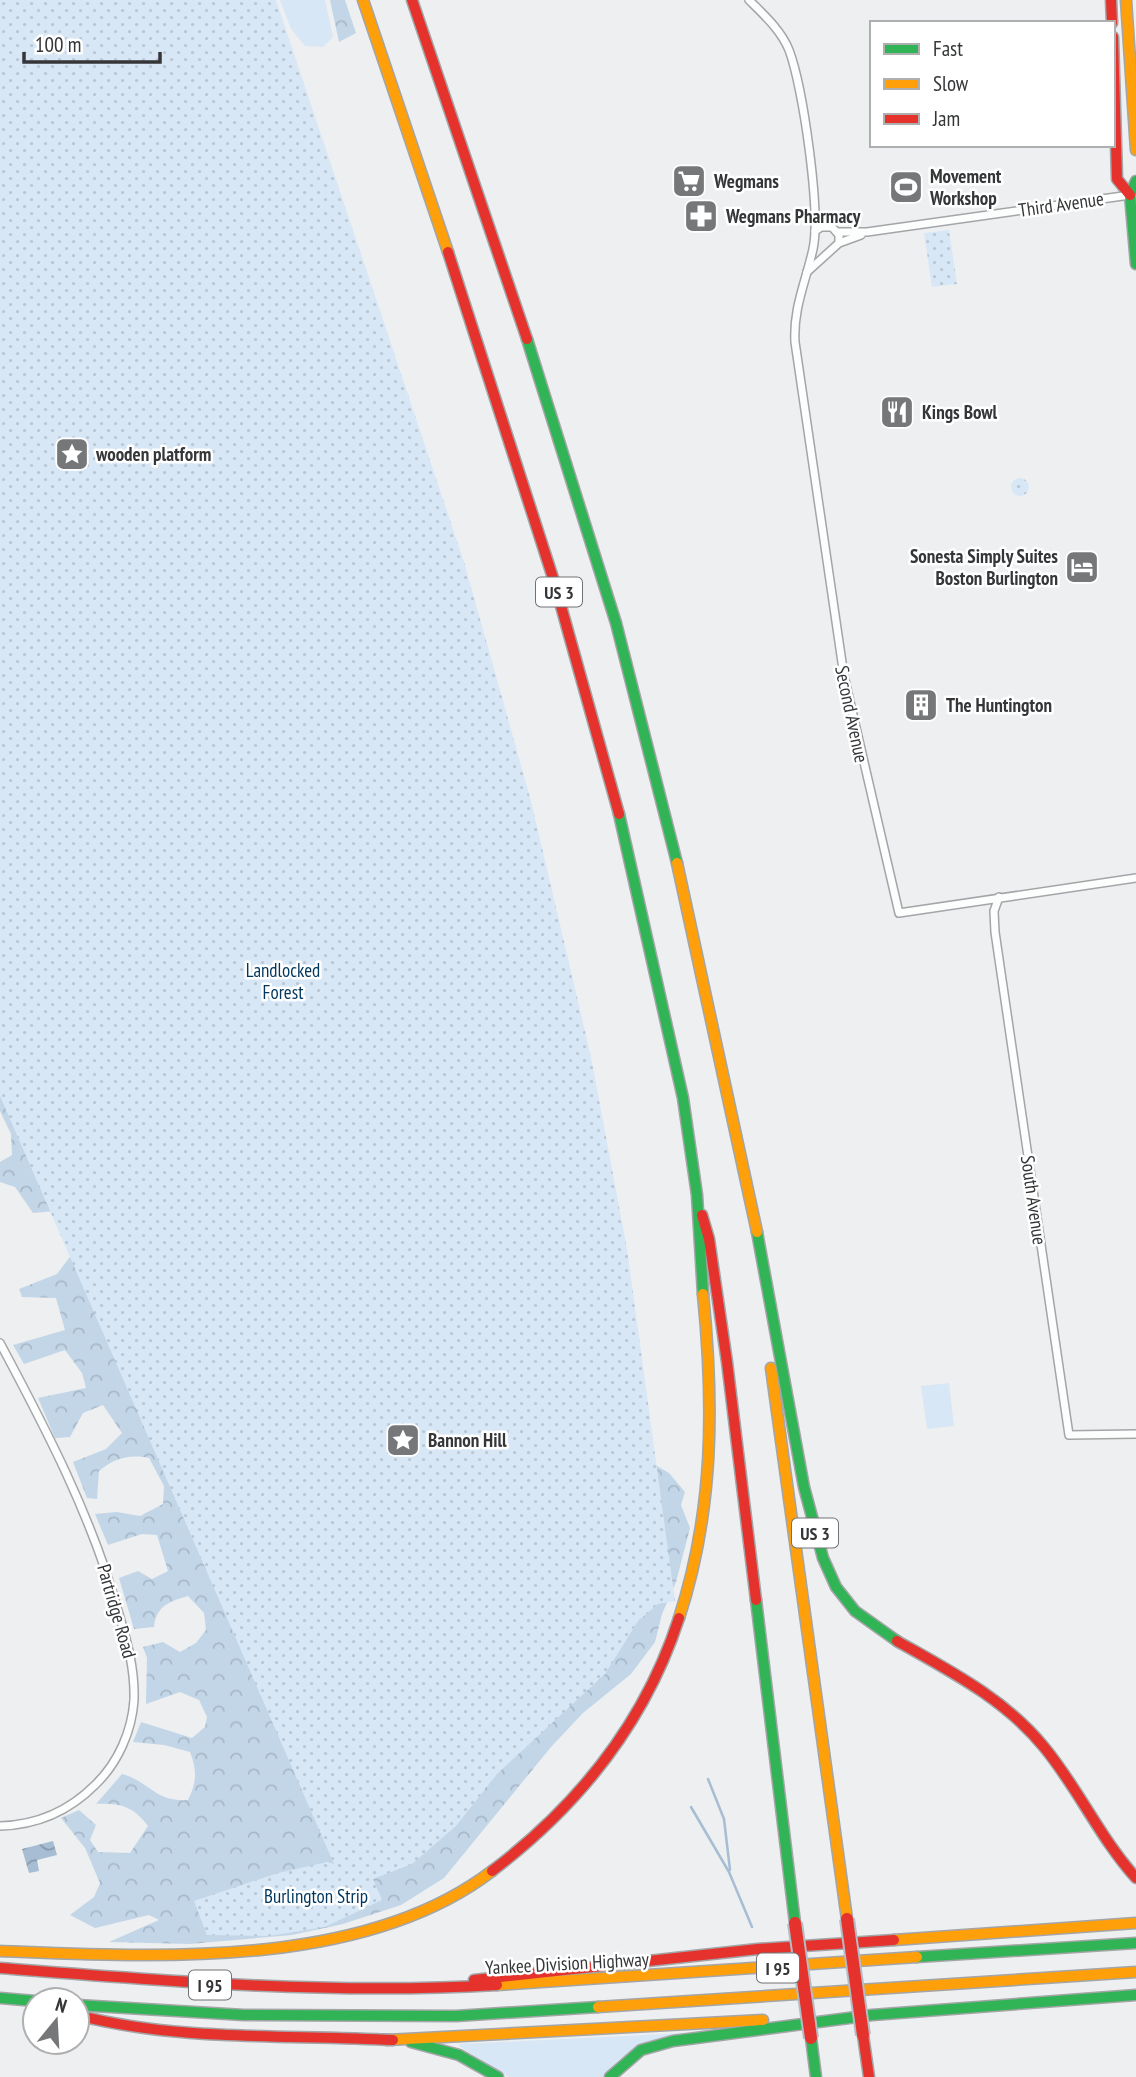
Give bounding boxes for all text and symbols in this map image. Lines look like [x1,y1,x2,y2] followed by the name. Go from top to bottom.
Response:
[24,21,161,65] scale bar
[870,21,1115,147] legend
[35,31,81,58] text: 100 m
[933,35,963,62] text: Fast
[933,70,969,97] text: Slow
[932,105,960,132] text: Jam
[670,162,708,200] supermarket icon: Wegmans
[929,164,1002,210] place label: Movement Workshop
[887,168,925,206] sports icon: Movement Workshop
[713,169,779,193] place label: Wegmans
[1017,186,1105,222] street label: Third Avenue
[682,197,720,235] pharmacy icon: Wegmans Pharmacy
[725,204,861,228] place label: Wegmans Pharmacy
[878,393,916,431] restaurant icon: Kings Bowl
[922,400,998,424] place label: Kings Bowl
[53,435,91,473] place icon: wooden platform
[95,442,211,466] place label: wooden platform
[910,544,1058,590] place label: Sonesta Simply Suites Boston Burlington
[1063,548,1101,586] hotel icon: Sonesta Simply Suites Boston Burlington
[536,578,582,606] road number: US 3
[830,663,874,765] street label: Second Avenue
[902,686,940,724] building icon: The Huntington
[946,693,1052,717] place label: The Huntington
[246,958,320,1004] park label: Landlocked Forest
[1016,1154,1052,1246] street label: South Avenue
[384,1421,422,1459] place icon: Bannon Hill
[428,1428,507,1452] place label: Bannon Hill
[792,1518,838,1548] road number: US 3
[92,1561,142,1661] street label: Partridge Road
[264,1884,368,1908] park label: Burlington Strip
[485,1947,650,1979] street label: Yankee Division Highway
[757,1954,799,1982] road number: I 95
[189,1970,231,1999] road number: I 95
[21,1986,91,2056] north arrow
[53,1992,70,2018] text: N

